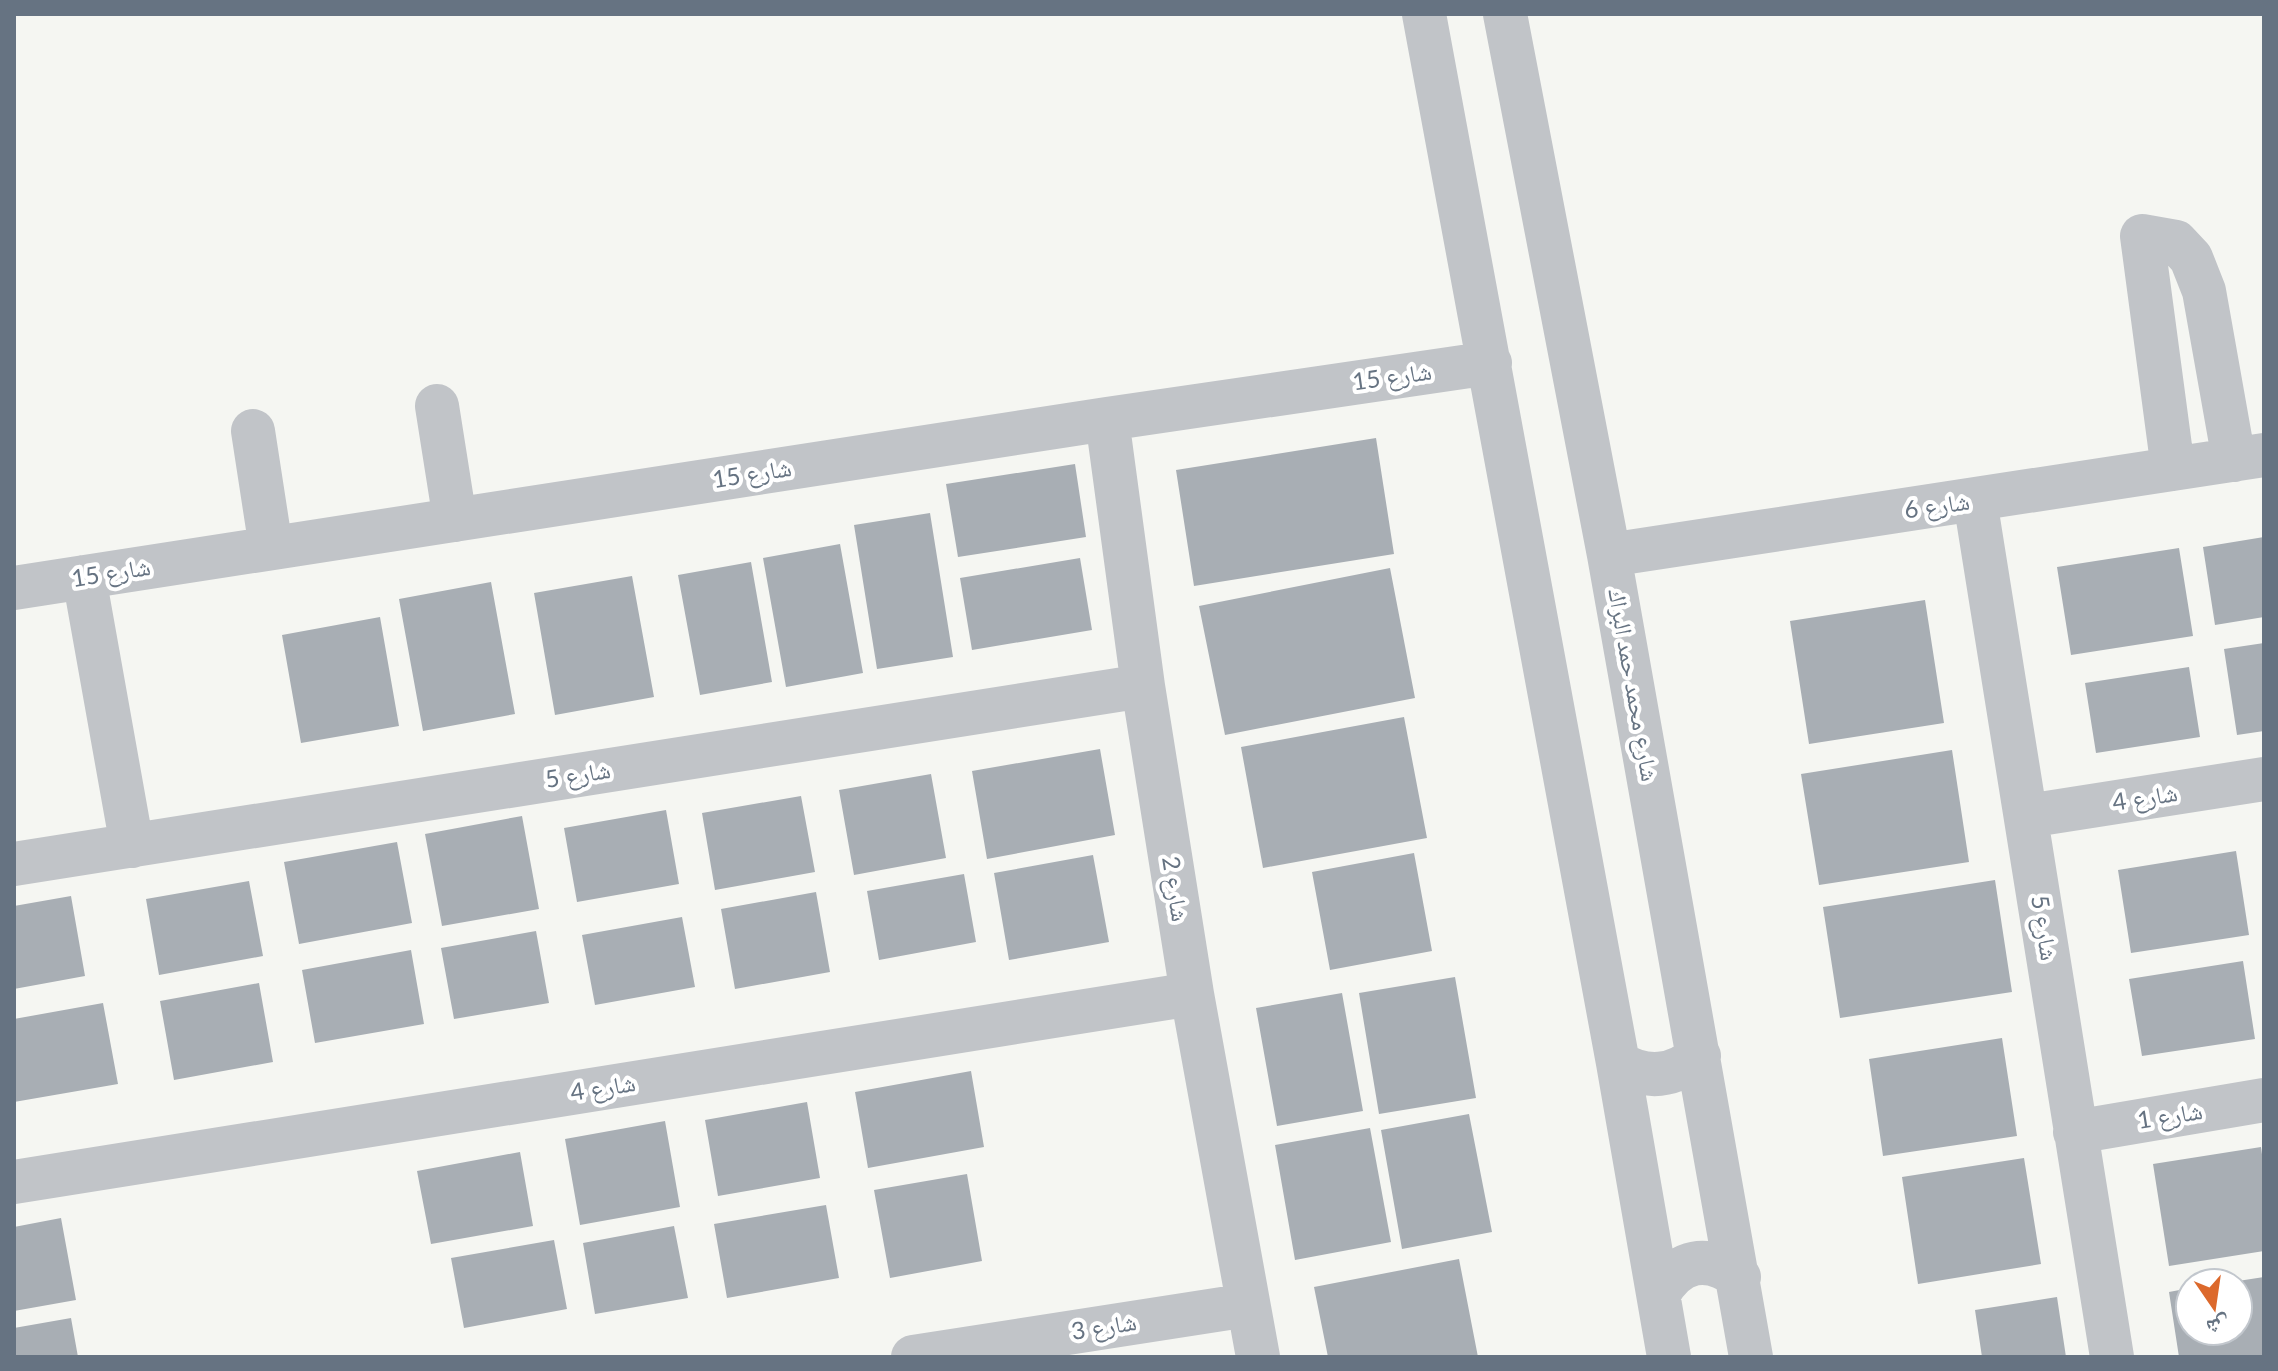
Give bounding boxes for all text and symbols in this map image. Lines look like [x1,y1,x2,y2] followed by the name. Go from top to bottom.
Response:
[1350,356,1434,397] street label: شارع 15
[710,452,794,495] street label: شارع 15
[1902,486,1972,525] street label: شارع 6
[69,551,153,594] street label: شارع 15
[1601,586,1666,784] street label: شارع محمد حمد البراك
[543,754,613,795] street label: شارع 5
[2110,777,2180,818] street label: شارع 4
[1155,854,1196,924] street label: شارع 2
[2024,893,2065,963] street label: شارع 5
[568,1067,638,1108] street label: شارع 4
[2135,1095,2205,1136] street label: شارع 1
[2174,1267,2254,1347] north arrow
[1069,1306,1139,1347] street label: شارع 3
[2204,1310,2233,1343] text: ش

